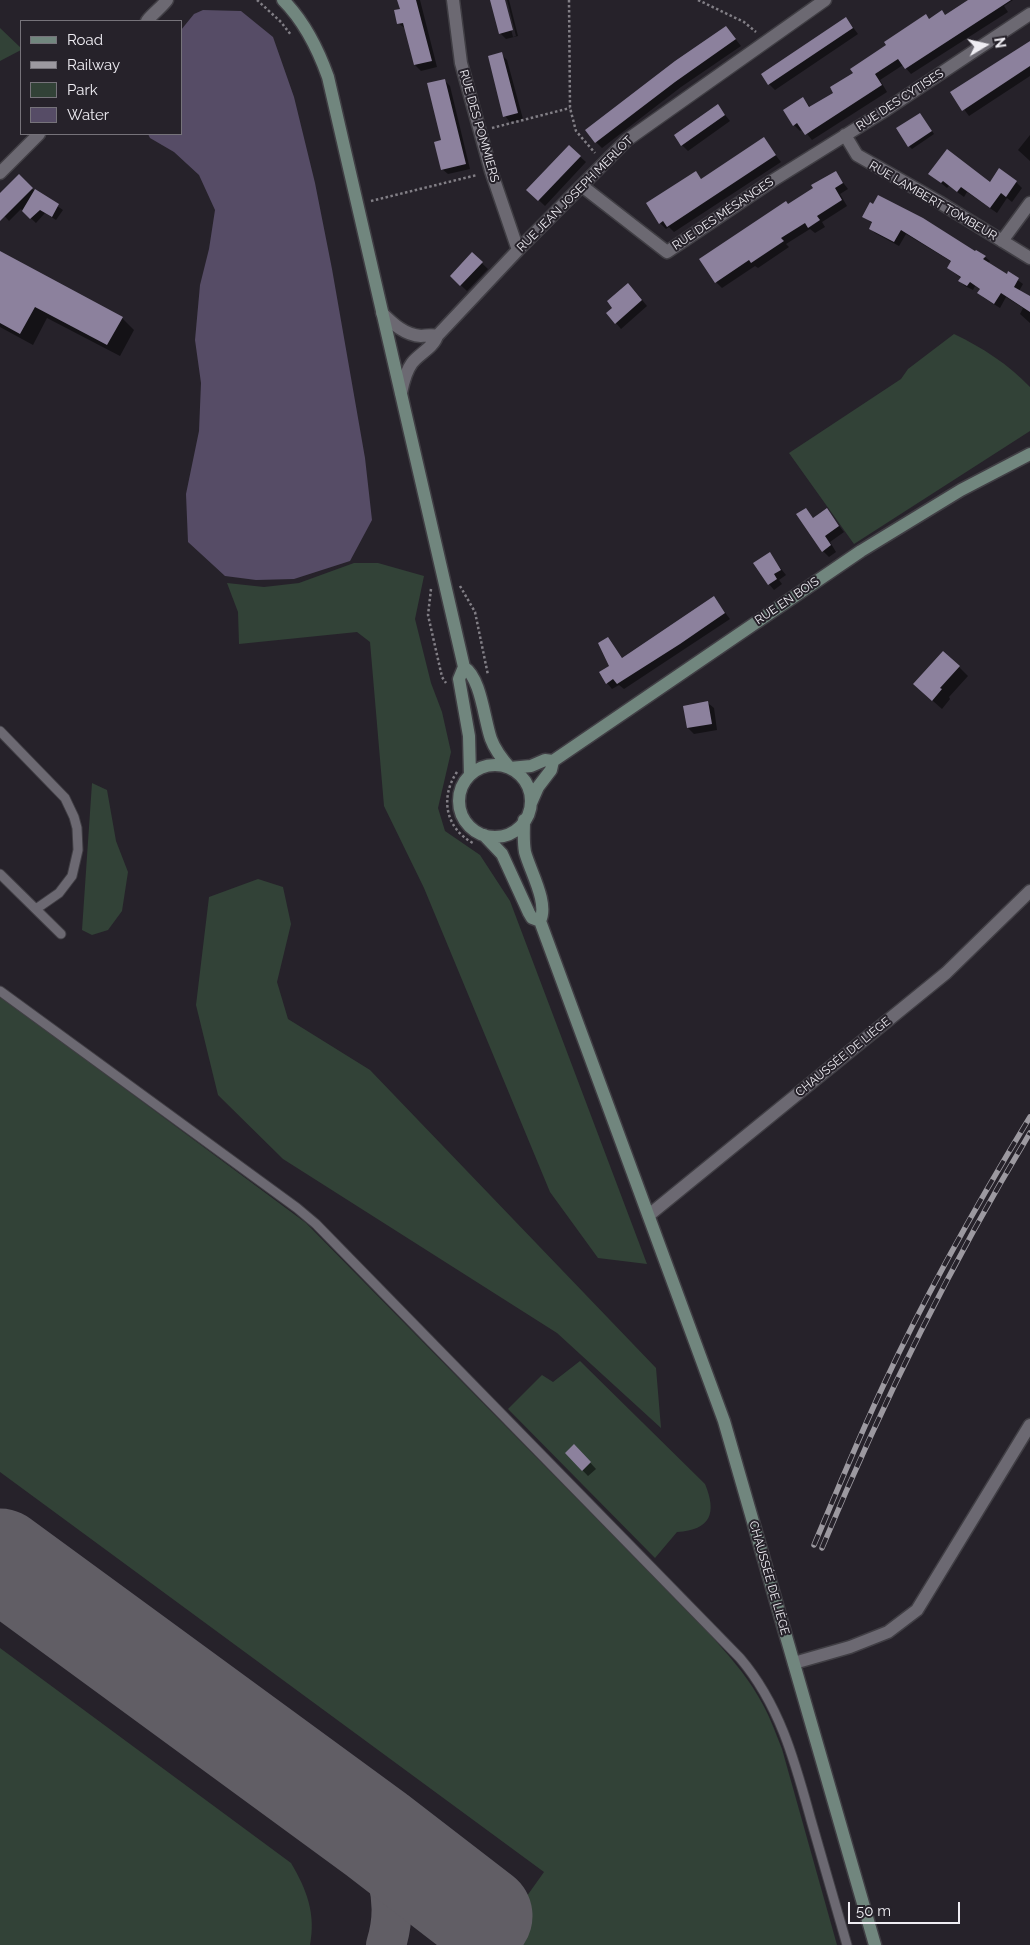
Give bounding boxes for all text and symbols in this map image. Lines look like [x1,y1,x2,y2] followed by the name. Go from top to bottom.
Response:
[20,20,182,135] legend
[960,20,1010,70] north arrow
[67,31,103,49] text: Road
[991,36,1009,49] text: N
[67,56,120,74] text: Railway
[854,66,946,134] street label: RUE DES CYTISES
[456,68,502,184] street label: RUE DES POMMIERS
[67,81,98,99] text: Park
[67,106,109,124] text: Water
[514,133,636,255] street label: RUE JEAN JOSEPH MERLOT
[867,158,999,244] street label: RUE LAMBERT TOMBEUR
[670,175,776,253] street label: RUE DES MÉSANGES
[752,574,822,628] street label: RUE EN BOIS
[793,1014,893,1100] street label: CHAUSSÉE DE LIÈGE
[746,1519,792,1637] street label: CHAUSSÉE DE LIÈGE
[850,1892,962,1924] scale bar
[856,1902,891,1920] text: 50 m

